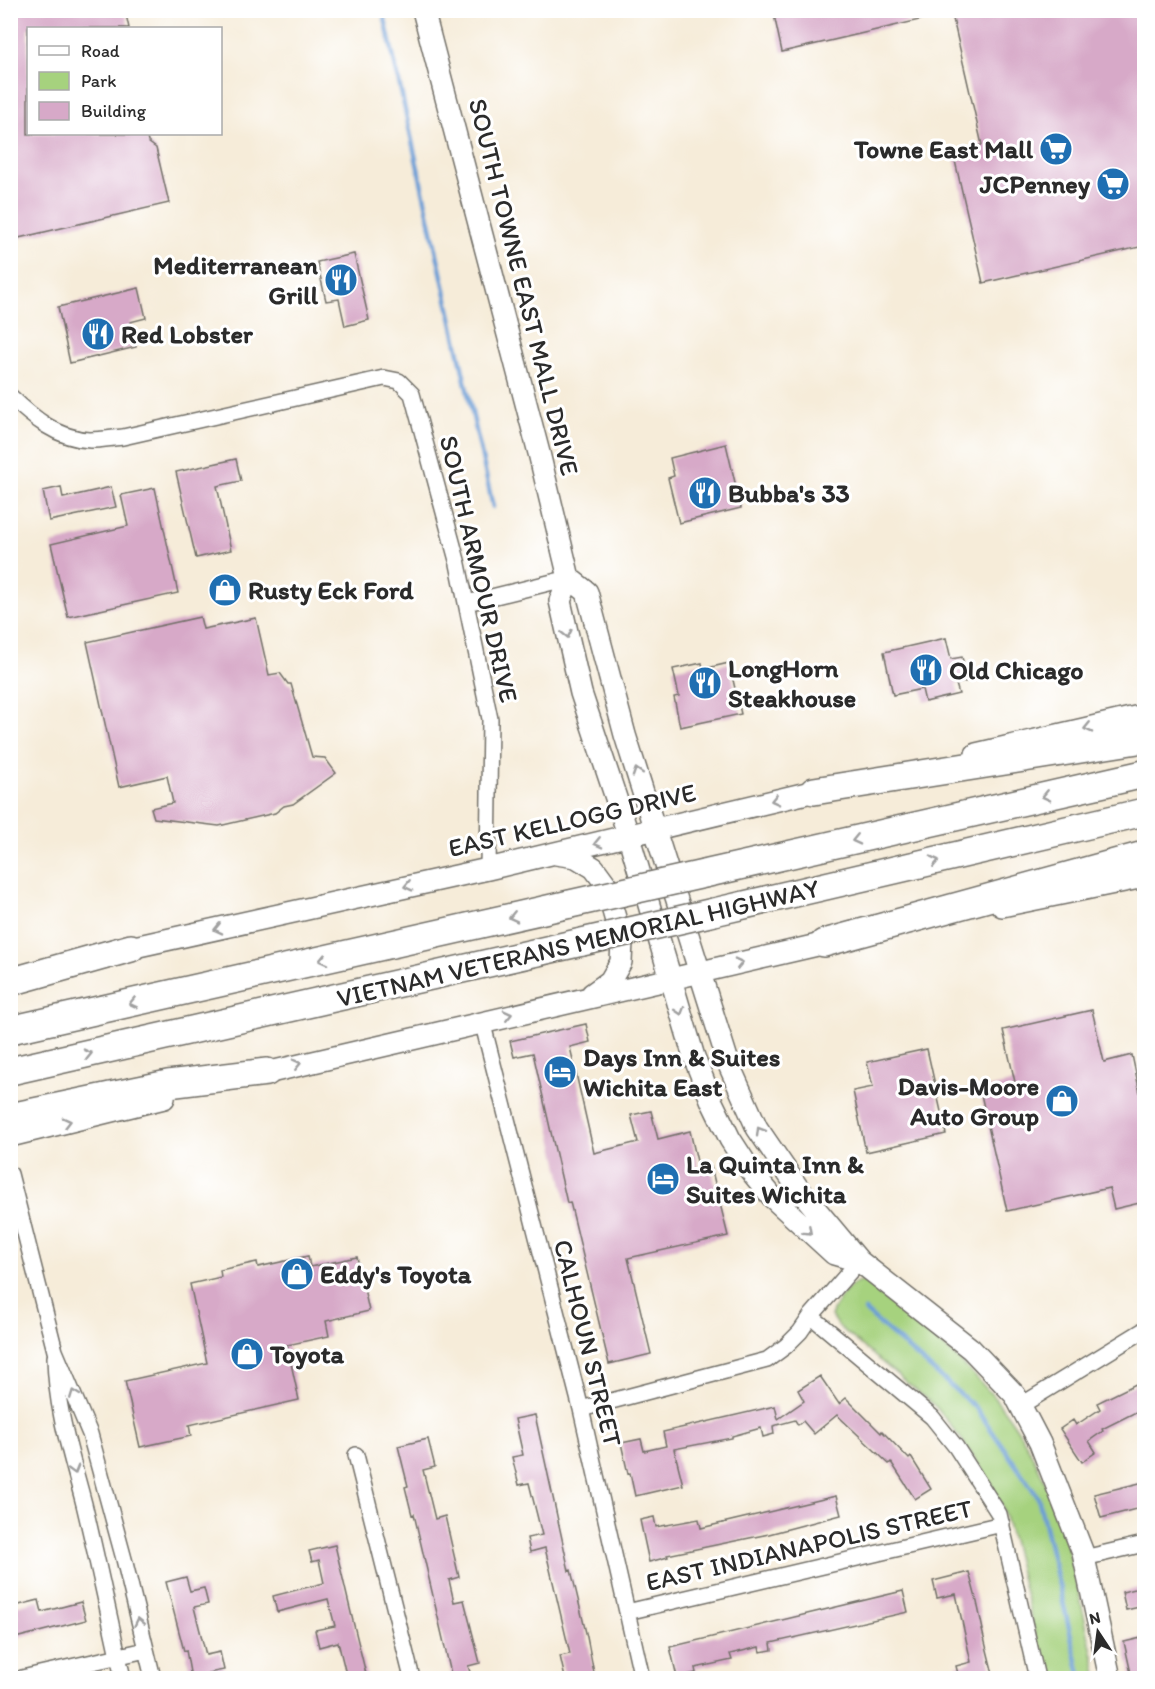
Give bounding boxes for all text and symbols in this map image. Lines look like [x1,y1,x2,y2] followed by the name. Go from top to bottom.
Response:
[27,27,222,135] legend
[81,40,120,62] text: Road
[81,70,116,92] text: Park
[462,95,586,479] street label: SOUTH TOWNE EAST MALL DRIVE
[81,100,147,122] text: Building
[1038,131,1074,167] supermarket icon: Towne East Mall
[853,133,1034,165] place label: Towne East Mall
[1095,166,1131,202] supermarket icon: JCPenney
[979,168,1091,200] place label: JCPenney
[153,249,319,311] place label: Mediterranean Grill
[323,262,359,298] restaurant icon: Mediterranean Grill
[80,316,116,352] restaurant icon: Red Lobster
[121,318,254,350] place label: Red Lobster
[433,432,525,706] street label: SOUTH ARMOUR DRIVE
[687,475,723,511] restaurant icon: Bubba's 33
[728,477,850,509] place label: Bubba's 33
[207,572,243,608] shop icon: Rusty Eck Ford
[248,574,414,606] place label: Rusty Eck Ford
[560,628,573,638] one-way arrow
[728,652,856,714] place label: LongHorn Steakhouse
[908,652,944,688] restaurant icon: Old Chicago
[949,654,1084,686] place label: Old Chicago
[687,665,723,701] restaurant icon: LongHorn Steakhouse
[1083,721,1093,734] one-way arrow
[632,767,644,778] one-way arrow
[445,776,699,864] street label: EAST KELLOGG DRIVE
[1042,789,1052,802] one-way arrow
[770,793,780,806] one-way arrow
[852,832,862,845] one-way arrow
[593,835,603,848] one-way arrow
[929,855,939,868] one-way arrow
[334,872,822,1014] street label: VIETNAM VETERANS MEMORIAL HIGHWAY
[403,879,413,892] one-way arrow
[509,910,519,923] one-way arrow
[213,922,223,935] one-way arrow
[318,953,328,966] one-way arrow
[733,957,743,970] one-way arrow
[128,995,138,1008] one-way arrow
[673,1005,685,1016] one-way arrow
[502,1010,512,1023] one-way arrow
[583,1041,780,1103] place label: Days Inn & Suites Wichita East
[83,1048,93,1061] one-way arrow
[542,1054,578,1090] hotel icon: Days Inn & Suites Wichita East
[292,1059,302,1072] one-way arrow
[898,1070,1039,1132] place label: Davis-Moore Auto Group
[1044,1083,1080,1119] shop icon: Davis-Moore Auto Group
[62,1116,72,1129] one-way arrow
[756,1127,767,1137] one-way arrow
[686,1148,864,1210] place label: La Quinta Inn & Suites Wichita
[645,1161,681,1197] hotel icon: La Quinta Inn & Suites Wichita
[801,1224,811,1235] one-way arrow
[547,1236,629,1450] street label: CALHOUN STREET
[279,1256,315,1292] shop icon: Eddy's Toyota
[320,1258,472,1290] place label: Eddy's Toyota
[229,1336,265,1372] shop icon: Toyota
[269,1338,344,1370] place label: Toyota
[69,1389,81,1400] one-way arrow
[67,1465,80,1475] one-way arrow
[643,1492,976,1598] street label: EAST INDIANAPOLIS STREET
[1068,1602,1128,1662] north arrow
[1087,1607,1102,1628] text: N
[133,1617,146,1627] one-way arrow

